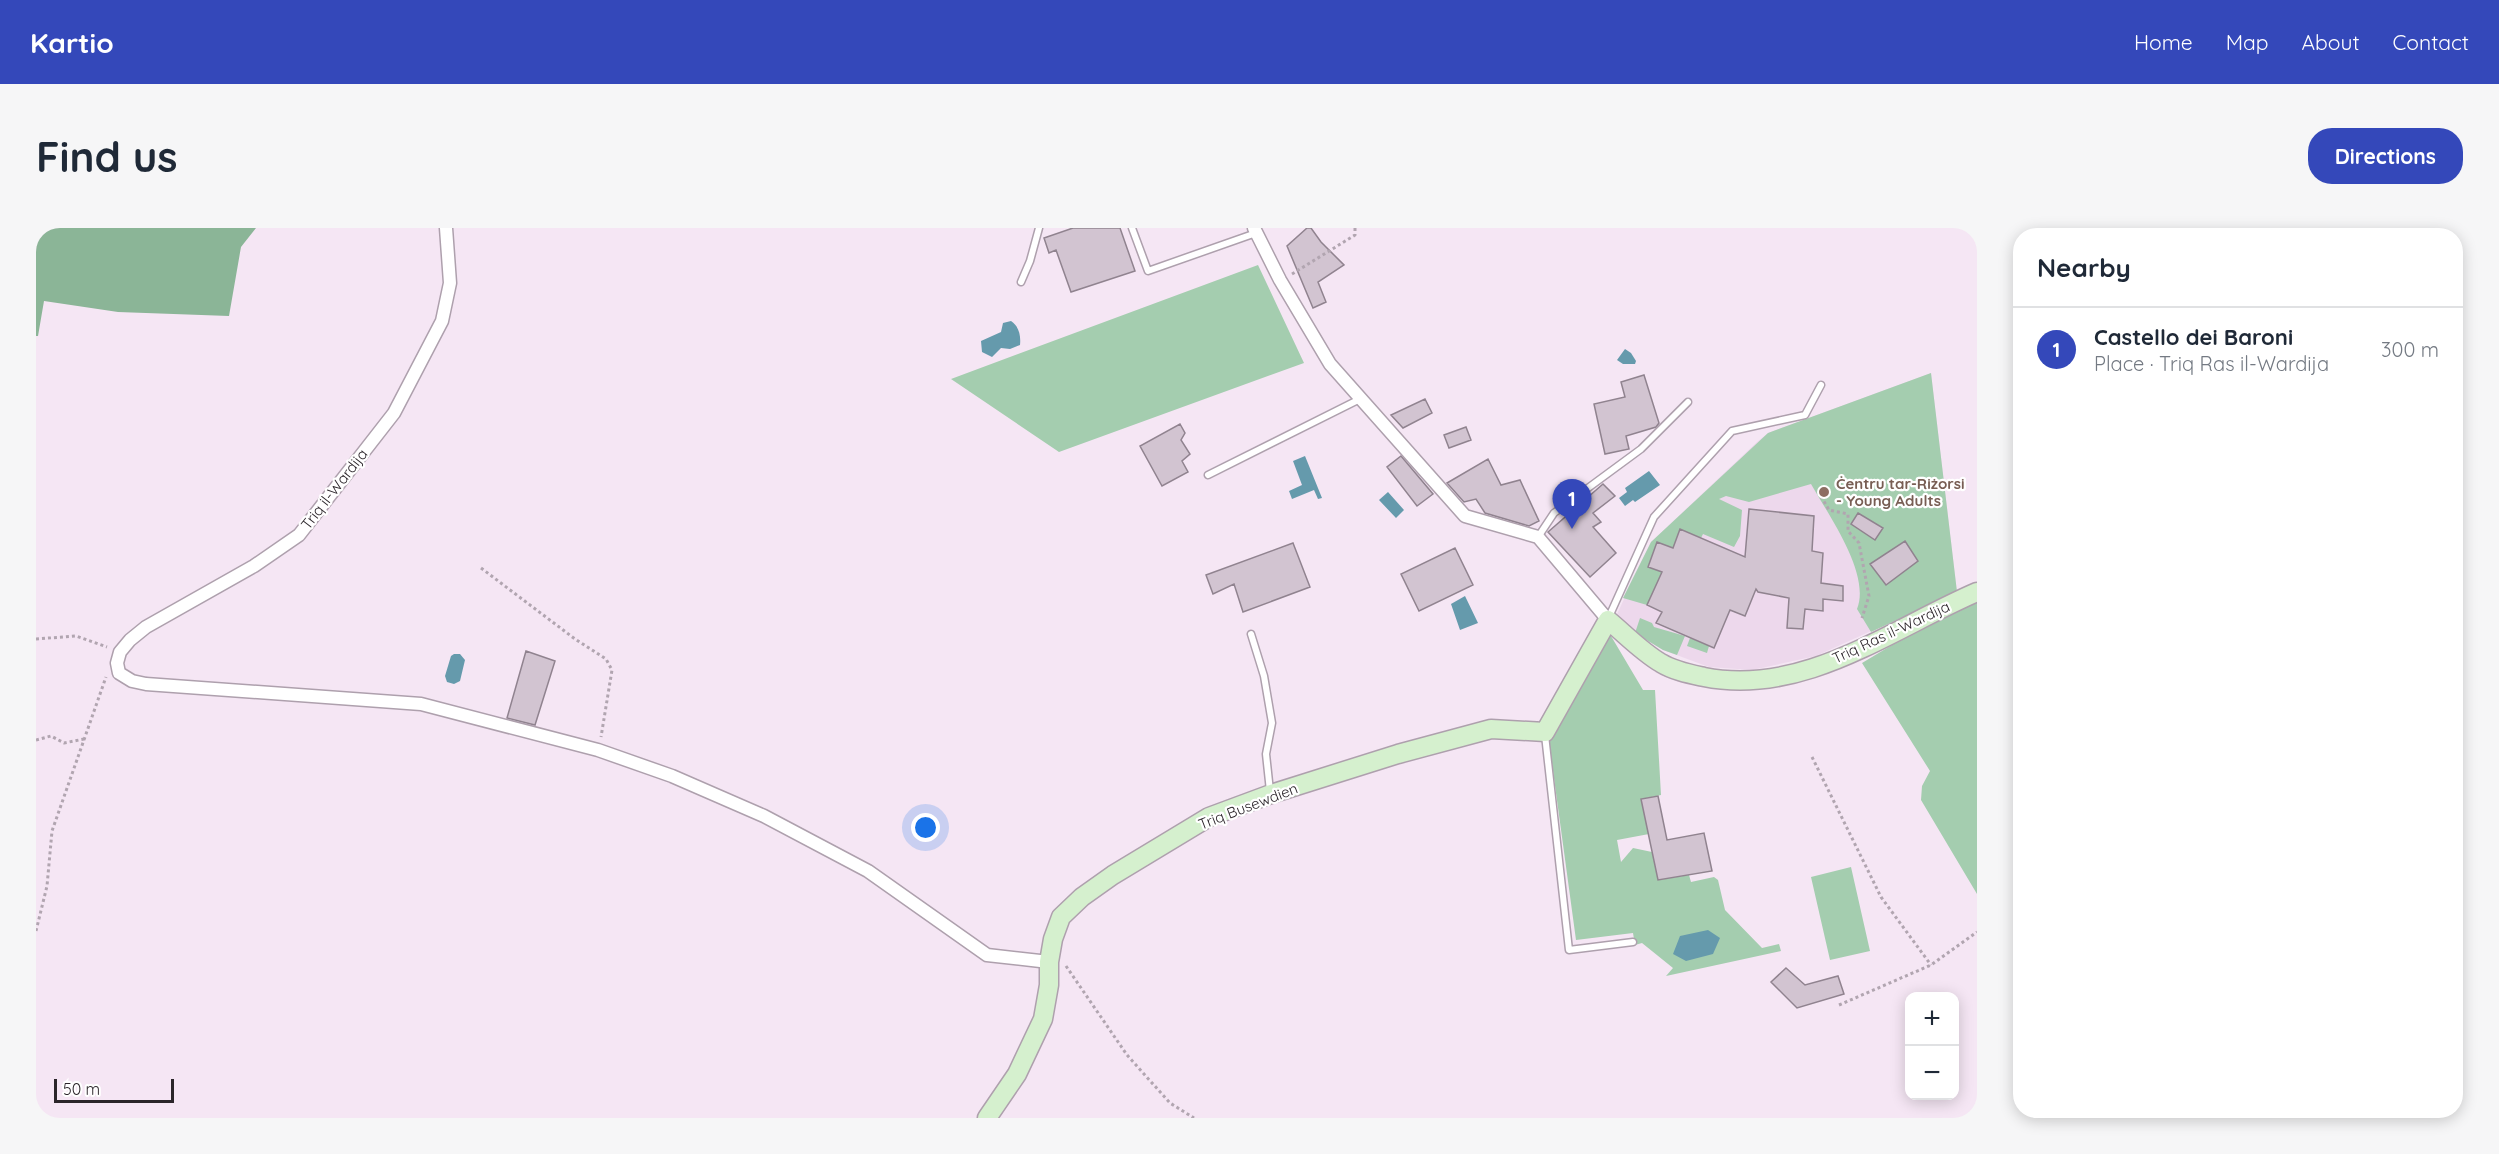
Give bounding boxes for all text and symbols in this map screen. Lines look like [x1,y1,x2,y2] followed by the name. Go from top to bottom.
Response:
[30,25,114,60] text: Kartio
[2134,29,2193,55] text: Home
[2226,29,2269,55] text: Map
[2302,29,2360,55] text: About
[2393,29,2469,55] text: Contact
[2308,128,2463,184] button: Directions
[36,130,178,183] text: Find us
[2037,251,2131,284] text: Nearby
[2094,323,2293,351] text: Castello dei Baroni
[2053,337,2060,362] text: 1
[2381,337,2439,362] text: 300 m
[2094,351,2329,376] text: Place · Triq Ras il-Wardija
[297,445,371,533] street label: Triq il-Wardija
[1836,474,1965,510] place label: Ċentru tar-Riżorsi - Young Adults
[1552,480,1592,529] pin: 1
[1817,485,1831,499] marker: Ċentru tar-Riżorsi - Young Adults
[1829,596,1953,668] street label: Triq Ras il-Wardija
[1196,778,1300,834] street label: Triq Busewdien
[911,813,940,842] your location
[1905,992,1959,1100] map controls
[1905,992,1959,1046] button: +
[1905,1046,1959,1100] button: −
[54,1076,174,1104] scale bar
[63,1079,100,1099] text: 50 m

